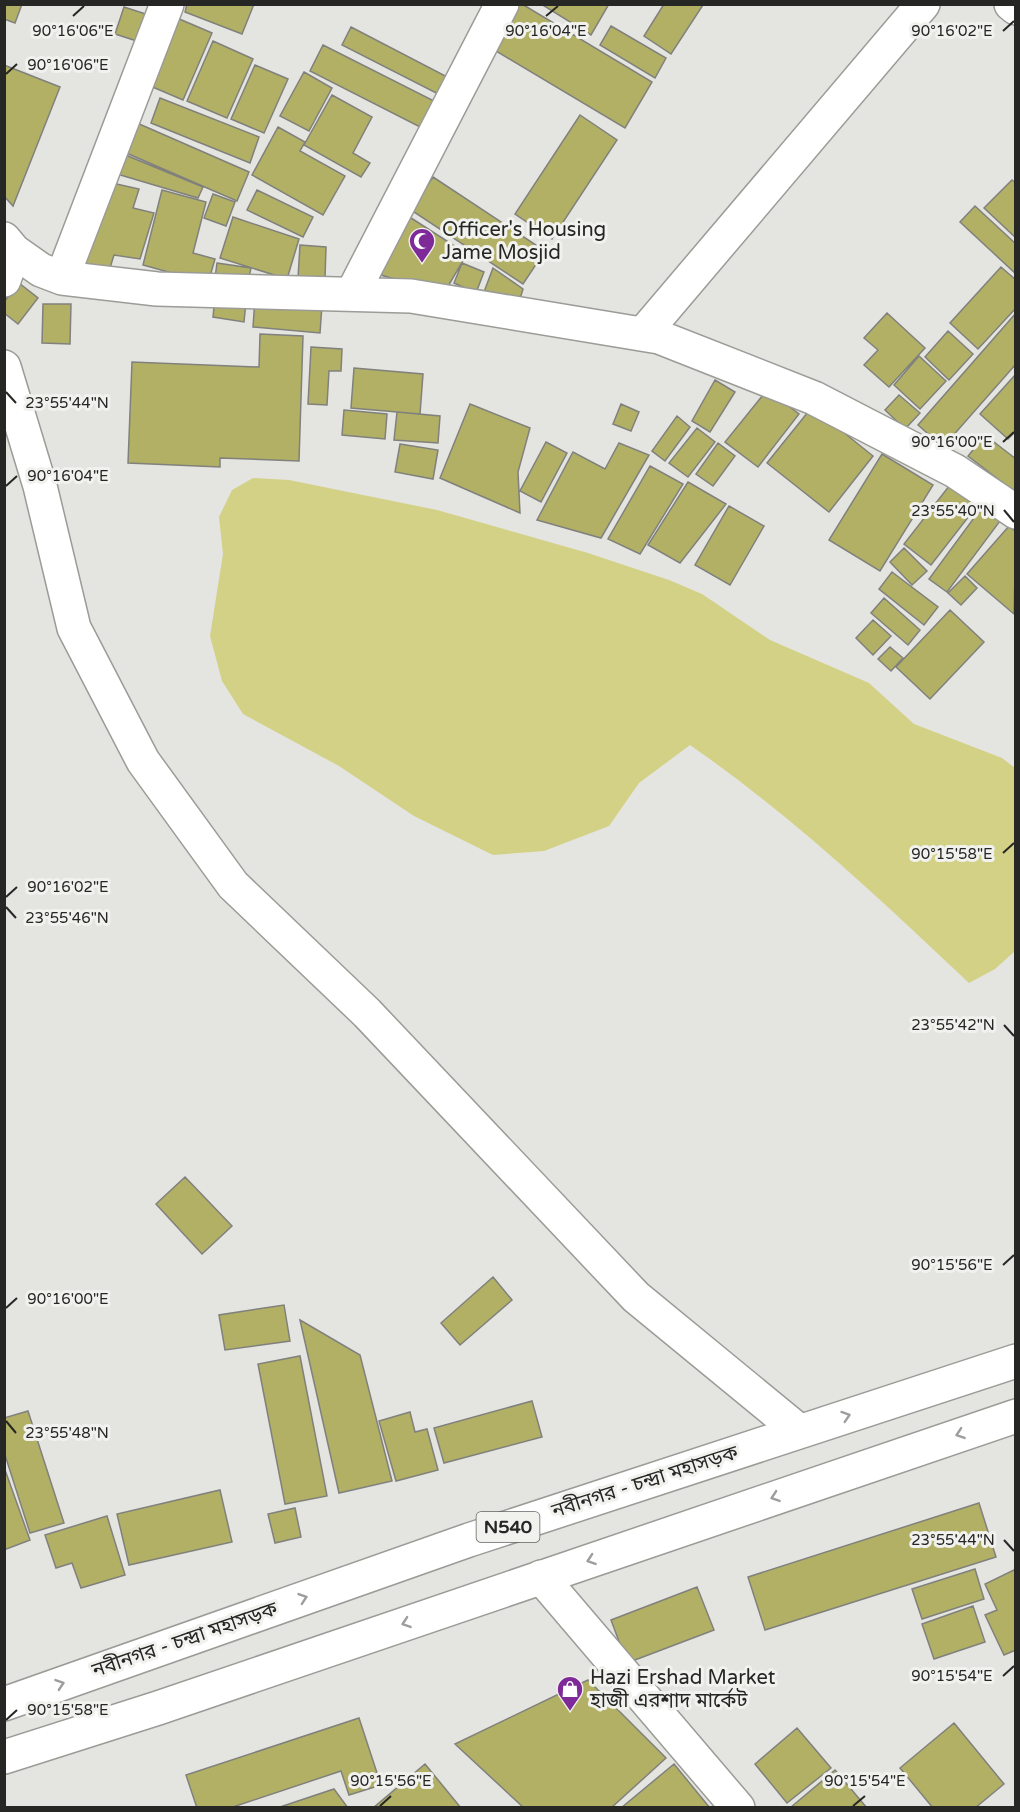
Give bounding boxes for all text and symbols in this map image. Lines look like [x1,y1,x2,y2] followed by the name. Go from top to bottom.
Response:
[32,22,114,40] text: 90°16'06"E
[505,22,587,40] text: 90°16'04"E
[911,22,993,40] text: 90°16'02"E
[27,56,109,74] text: 90°16'06"E
[442,218,606,265] place label: Officer's Housing Jame Mosjid
[407,226,437,264] mosque icon: Officer's Housing Jame Mosjid
[25,394,109,412] text: 23°55'44"N
[911,433,993,451] text: 90°16'00"E
[27,467,109,485] text: 90°16'04"E
[911,502,995,520] text: 23°55'40"N
[911,845,993,863] text: 90°15'58"E
[27,878,109,896] text: 90°16'02"E
[25,909,109,927] text: 23°55'46"N
[911,1016,995,1034] text: 23°55'42"N
[911,1256,993,1274] text: 90°15'56"E
[27,1290,109,1308] text: 90°16'00"E
[840,1411,851,1423] one-way arrow
[25,1424,109,1442] text: 23°55'48"N
[955,1427,966,1440] one-way arrow
[548,1439,742,1524] street label: নবীনগর - চন্দ্রা মহাসড়ক
[771,1490,781,1503] one-way arrow
[476,1512,540,1542] road number: N540
[911,1531,995,1549] text: 23°55'44"N
[586,1553,597,1566] one-way arrow
[297,1593,308,1606] one-way arrow
[88,1596,282,1683] street label: নবীনগর - চন্দ্রা মহাসড়ক
[401,1616,412,1629] one-way arrow
[589,1666,776,1713] place label: Hazi Ershad Market হাজী এরশাদ মার্কেট
[911,1667,993,1685] text: 90°15'54"E
[555,1674,585,1712] shop icon: Hazi Ershad Market হাজী এরশাদ মার্কেট
[54,1679,65,1692] one-way arrow
[27,1701,109,1719] text: 90°15'58"E
[350,1772,432,1790] text: 90°15'56"E
[824,1772,906,1790] text: 90°15'54"E

